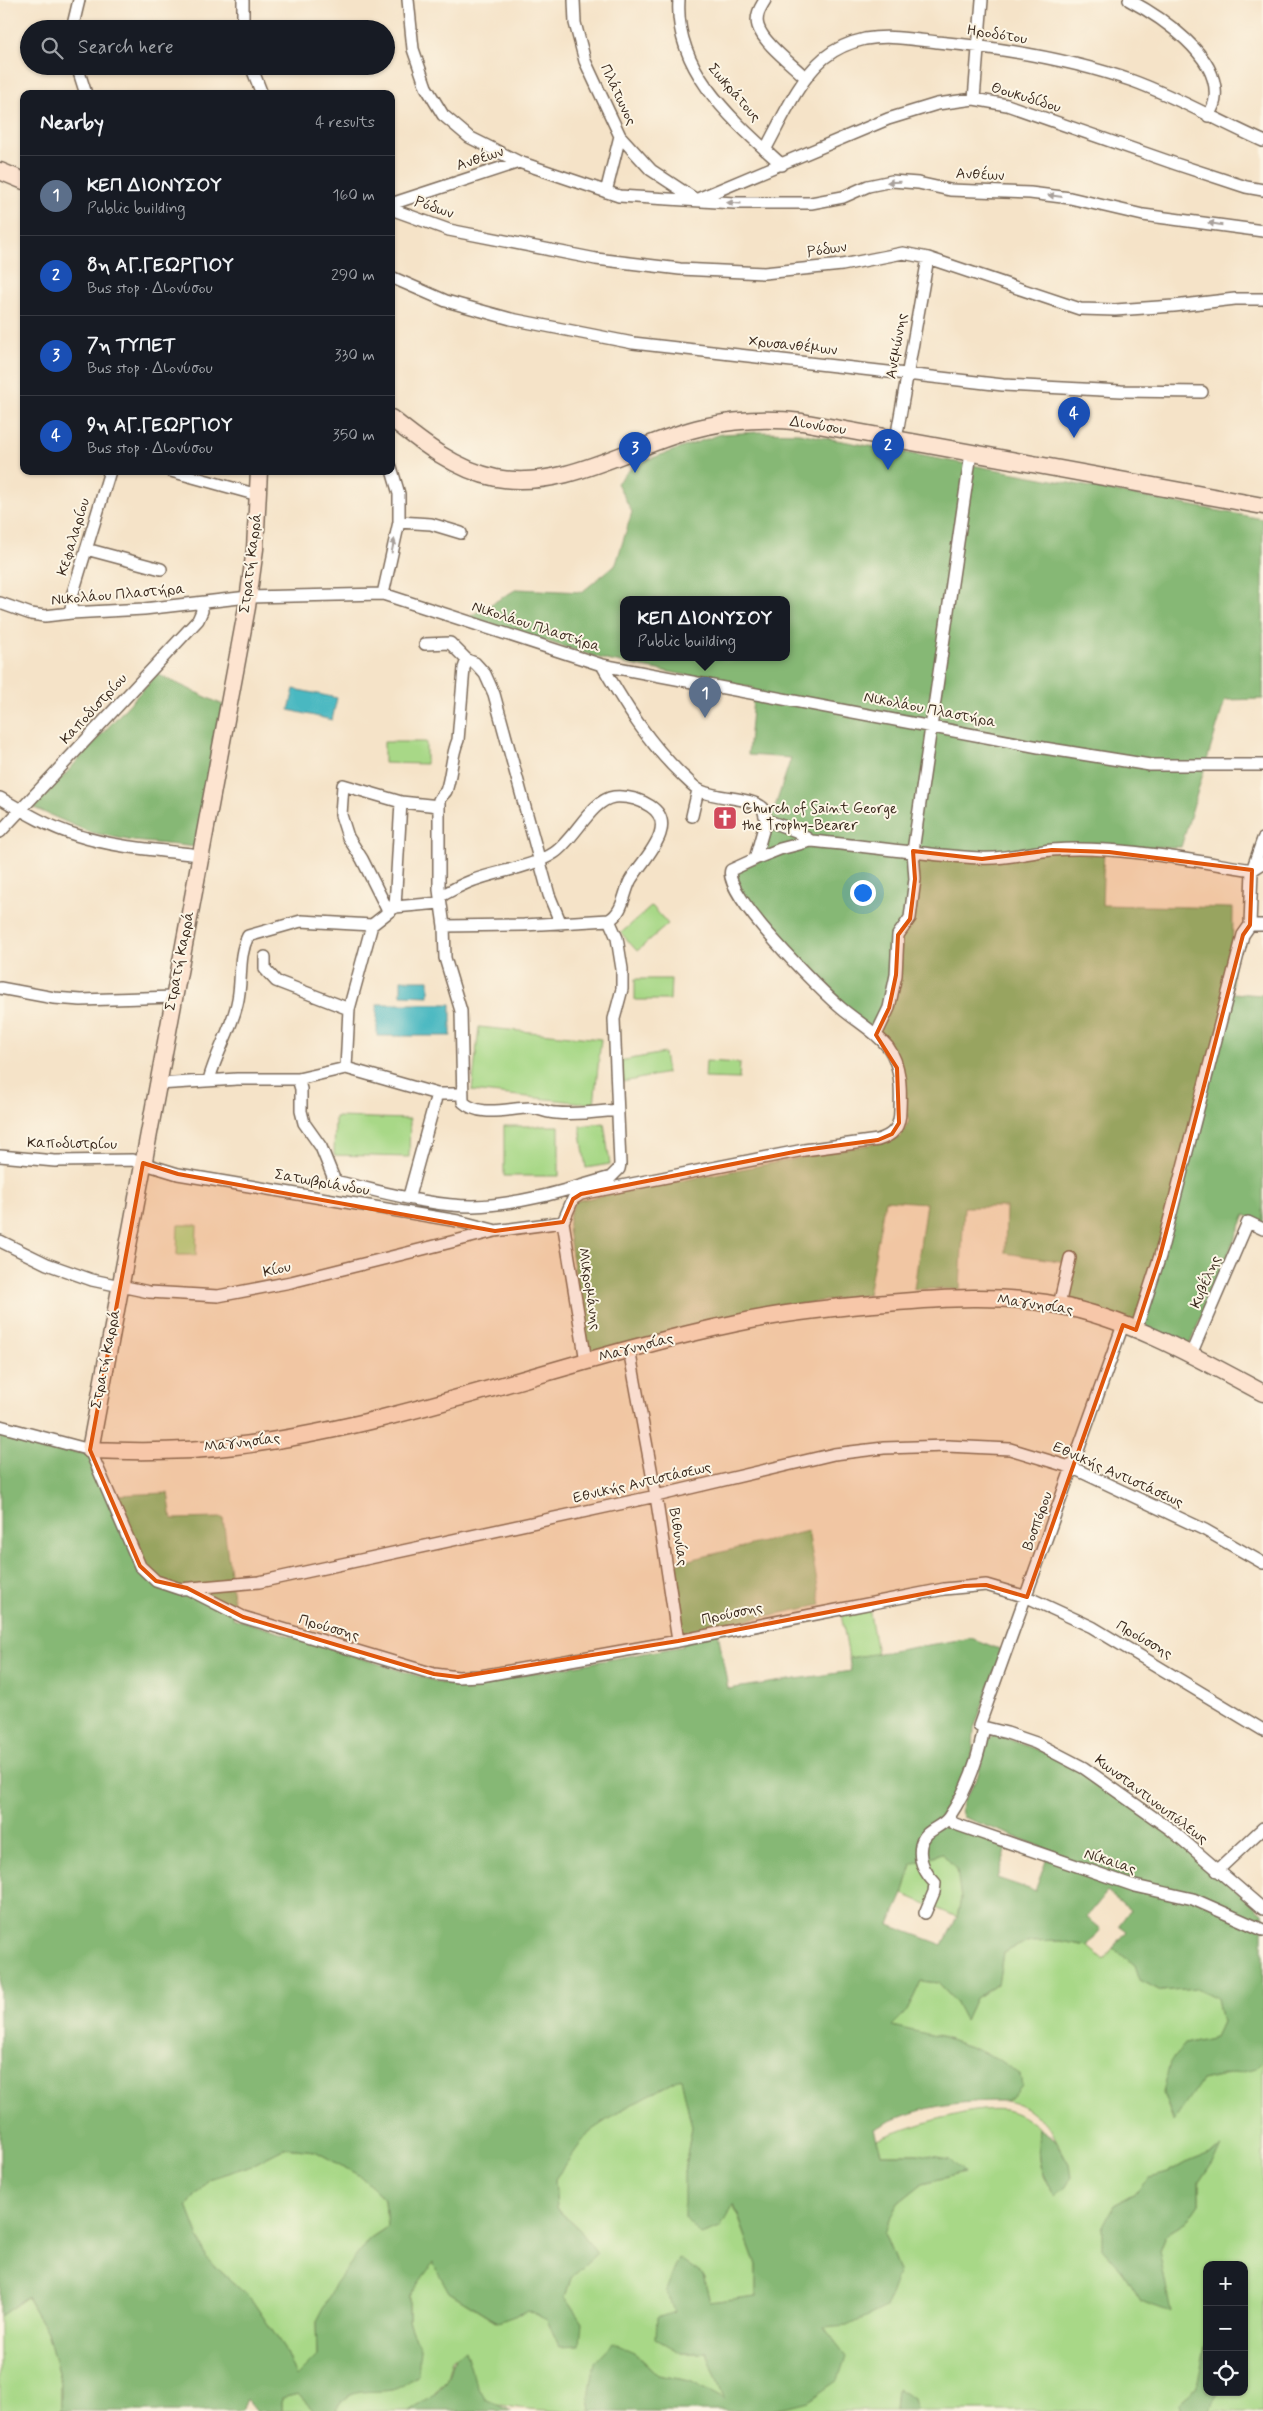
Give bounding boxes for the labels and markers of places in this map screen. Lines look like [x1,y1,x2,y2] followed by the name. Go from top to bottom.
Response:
[1058,397,1090,438] pin: 4
[872,429,904,470] pin: 2
[619,432,651,473] pin: 3
[689,677,721,718] pin: 1
[742,799,897,836] place label: Church of Saint George the Trophy-Bearer
[712,805,738,831] church icon: Church of Saint George the Trophy-Bearer

